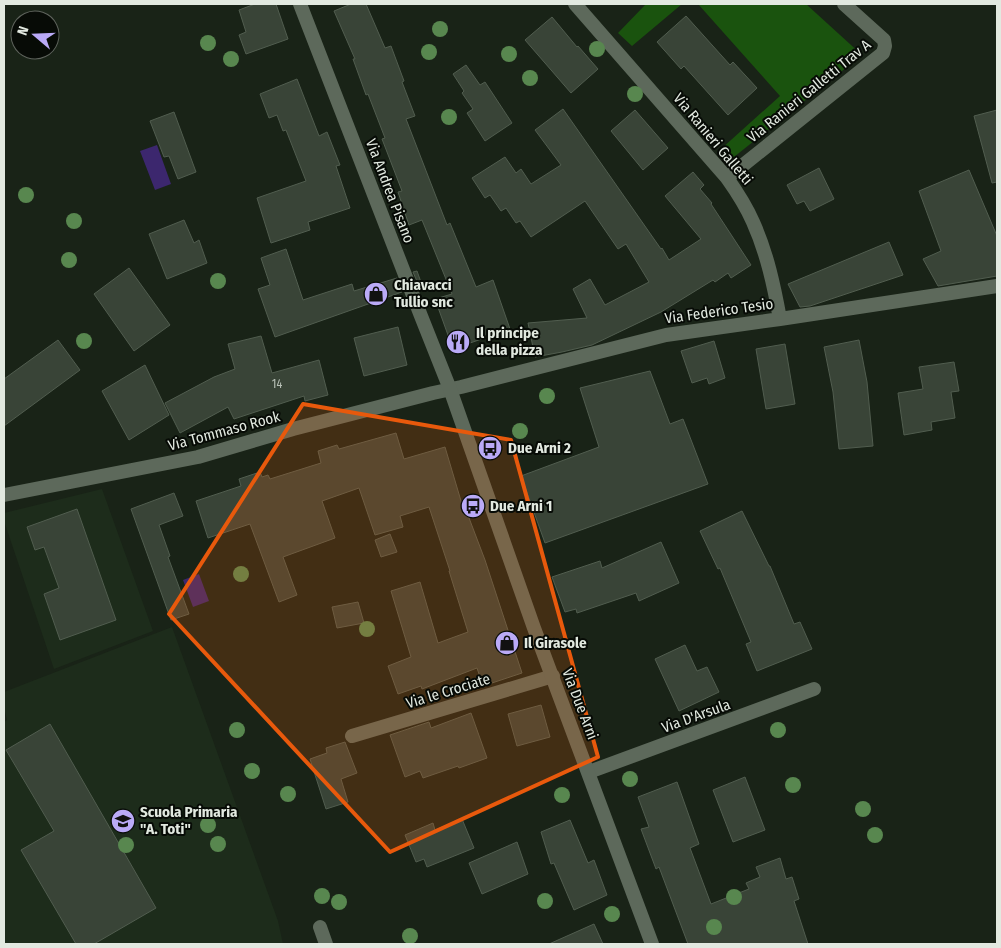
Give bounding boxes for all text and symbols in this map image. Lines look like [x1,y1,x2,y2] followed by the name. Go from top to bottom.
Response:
[10,10,60,60] north arrow
[14,24,33,38] text: N
[744,35,875,146] street label: Via Ranieri Galletti Trav A
[669,90,757,188] street label: Via Ranieri Galletti
[362,136,418,246] street label: Via Andrea Pisano
[394,276,453,311] place label: Chiavacci Tullio snc
[363,281,389,307] shop icon: Chiavacci Tullio snc
[664,294,775,328] street label: Via Federico Tesio
[476,324,543,359] place label: Il principe della pizza
[445,329,471,355] restaurant icon: Il principe della pizza
[272,377,282,391] house number: 14
[166,407,282,455] street label: Via Tommaso Rook
[477,435,503,461] bus stop icon: Due Arni 2
[508,439,571,457] place label: Due Arni 2
[460,493,486,519] bus stop icon: Due Arni 1
[490,497,552,515] place label: Due Arni 1
[494,630,520,656] shop icon: Il Girasole
[524,634,587,652] place label: Il Girasole
[558,666,602,742] street label: Via Due Arni
[404,670,492,712] street label: Via le Crociate
[659,695,733,737] street label: Via D'Arsula
[140,803,238,838] place label: Scuola Primaria "A. Toti"
[110,808,136,834] school or university icon: Scuola Primaria "A. Toti"

